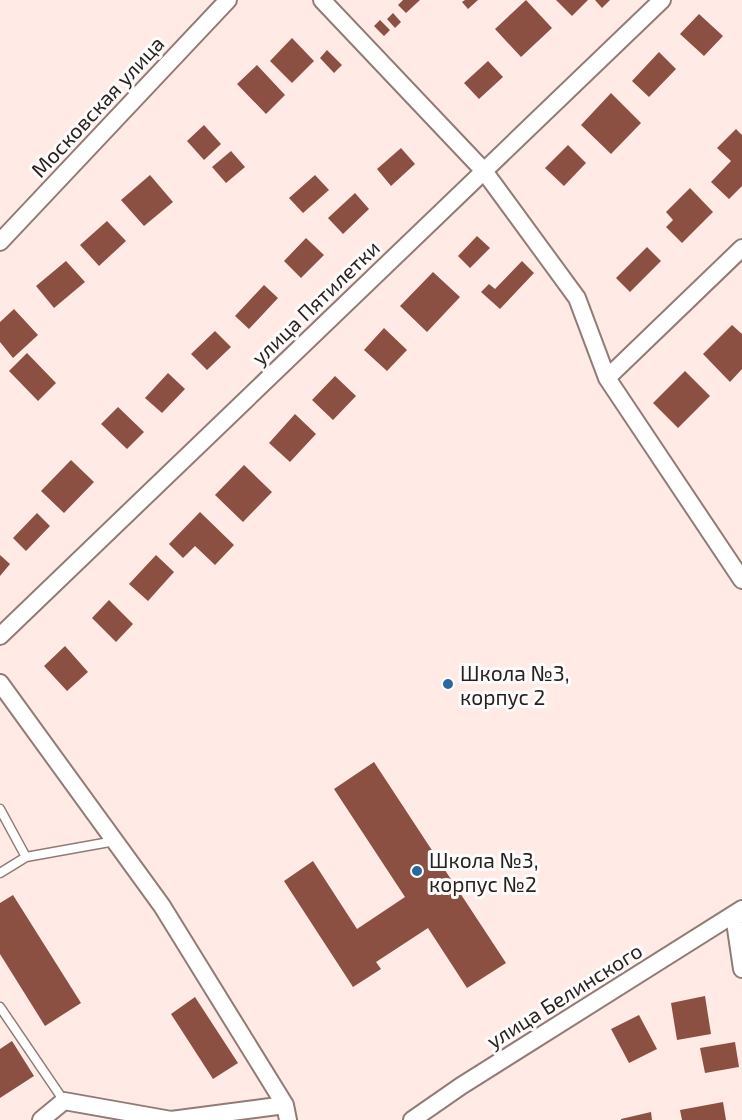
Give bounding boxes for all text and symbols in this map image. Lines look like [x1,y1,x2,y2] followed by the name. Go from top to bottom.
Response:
[25,30,169,182] street label: Московская улица
[246,235,385,370] street label: улица Пятилетки
[460,660,569,710] place label: Школа №3, корпус 2
[441,677,455,691] marker: Школа №3, корпус 2
[429,847,538,897] place label: Школа №3, корпус №2
[410,864,424,878] marker: Школа №3, корпус №2
[482,937,647,1054] street label: улица Белинского

